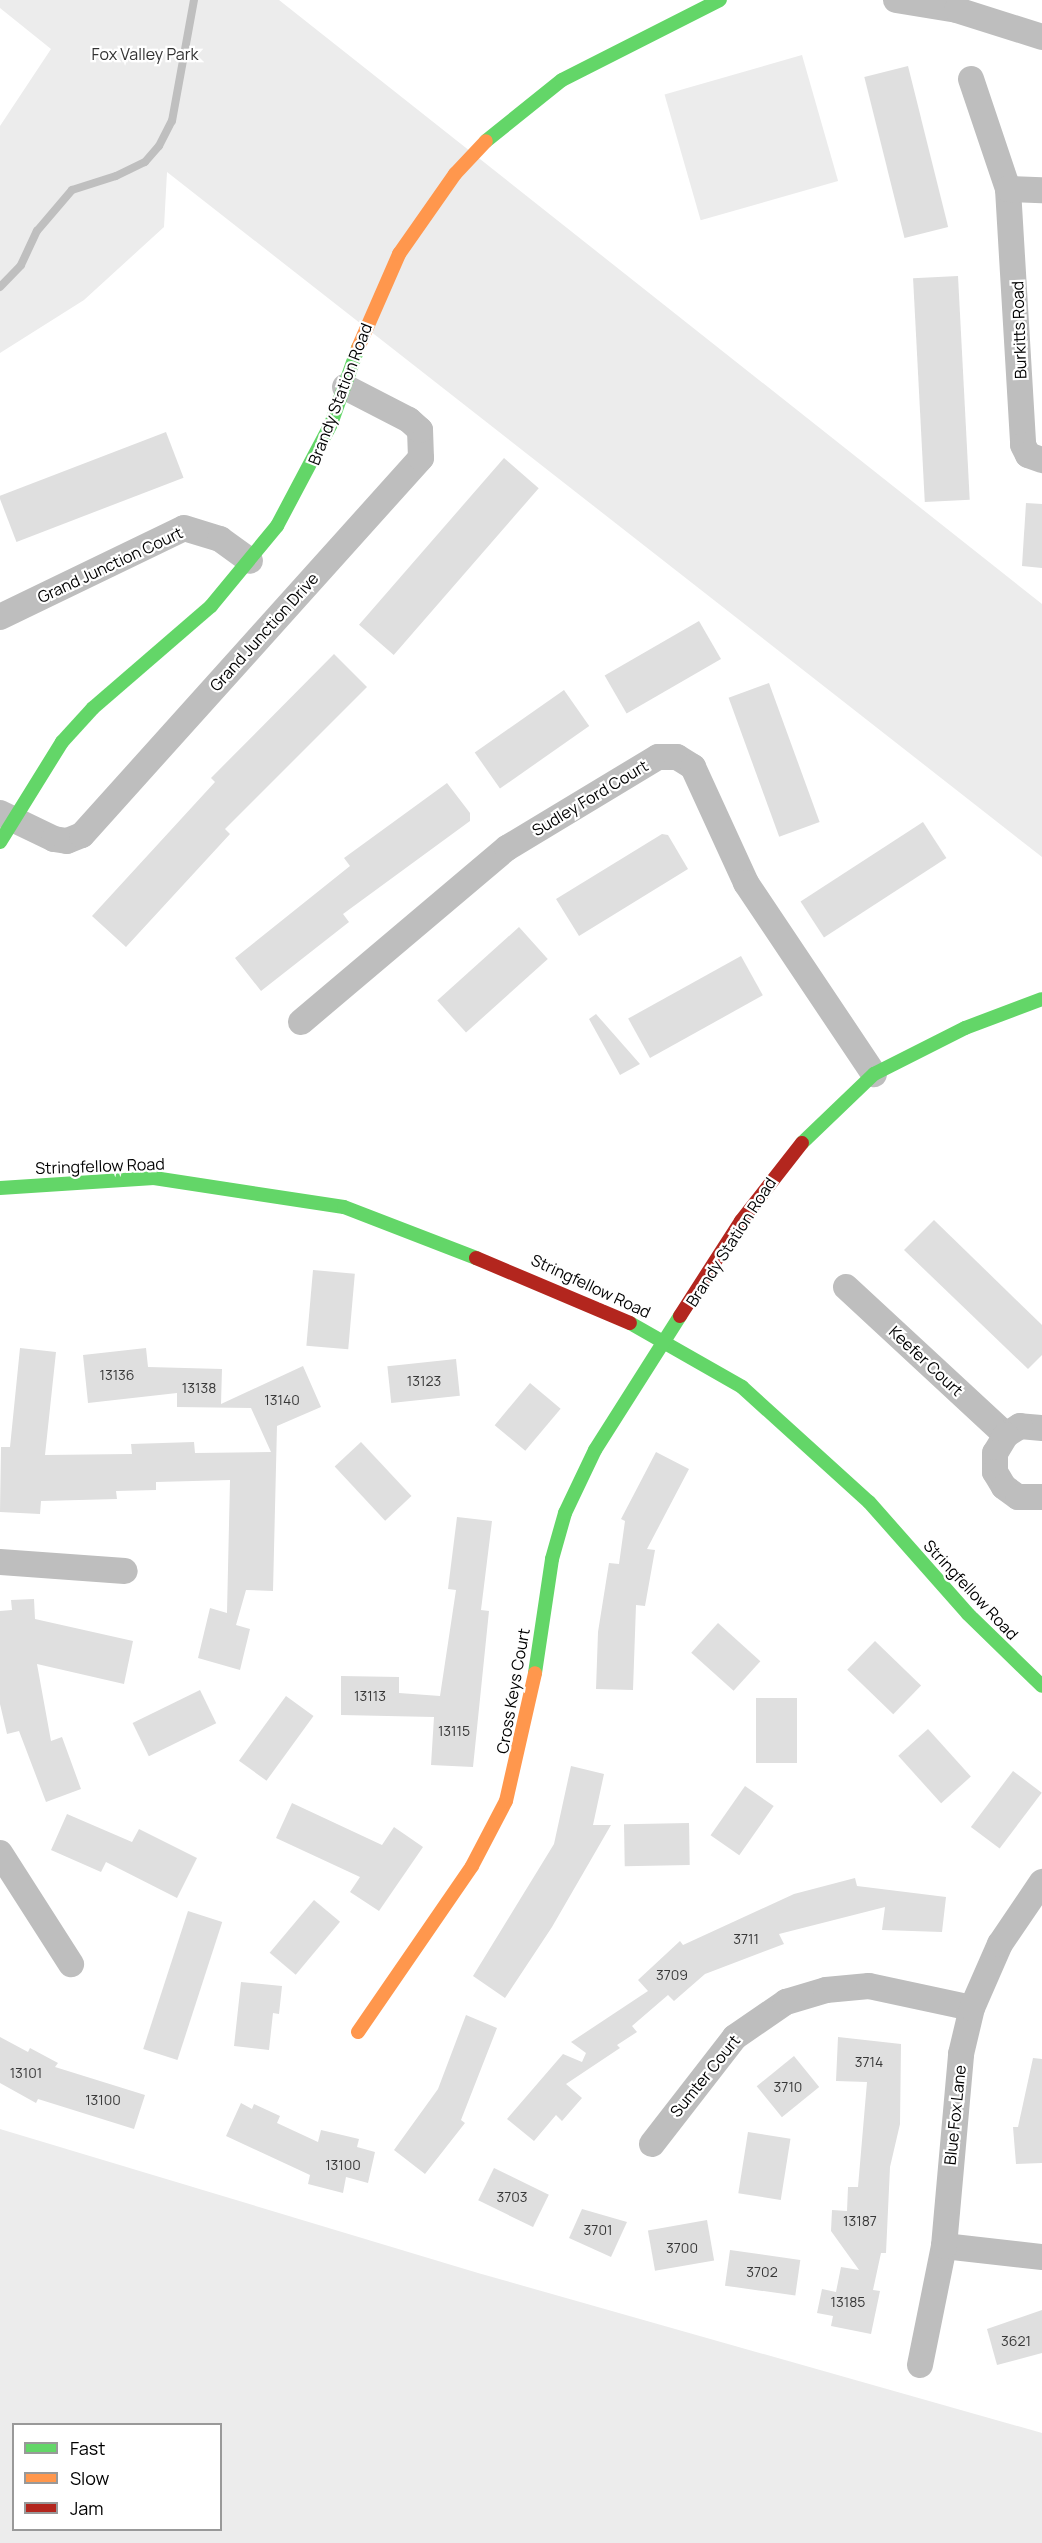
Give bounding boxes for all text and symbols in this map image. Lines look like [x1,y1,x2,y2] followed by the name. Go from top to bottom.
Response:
[92,44,198,64] park label: Fox Valley Park
[1008,281,1030,379] street label: Burkitts Road
[304,320,376,468] street label: Brandy Station Road
[34,523,186,607] street label: Grand Junction Court
[206,569,322,695] street label: Grand Junction Drive
[529,756,651,840] street label: Sudley Ford Court
[35,1154,165,1178] street label: Stringfellow Road
[682,1174,780,1310] street label: Brandy Station Road
[528,1250,654,1322] street label: Stringfellow Road
[885,1322,967,1400] street label: Keefer Court
[99,1367,135,1383] house number: 13136
[407,1373,441,1389] house number: 13123
[182,1380,216,1396] house number: 13138
[264,1392,300,1408] house number: 13140
[920,1536,1022,1644] street label: Stringfellow Road
[493,1627,533,1755] street label: Cross Keys Court
[354,1688,386,1704] house number: 13113
[438,1723,470,1739] house number: 13115
[733,1931,759,1947] house number: 3711
[656,1967,688,1983] house number: 3709
[666,2031,744,2121] street label: Sumter Court
[855,2054,883,2070] house number: 3714
[940,2064,970,2166] street label: Blue Fox Lane
[10,2065,42,2081] house number: 13101
[774,2079,802,2095] house number: 3710
[85,2092,121,2108] house number: 13100
[325,2157,361,2173] house number: 13100
[496,2189,528,2205] house number: 3703
[843,2213,877,2229] house number: 13187
[584,2222,612,2238] house number: 3701
[666,2240,698,2256] house number: 3700
[746,2264,778,2280] house number: 3702
[831,2294,865,2310] house number: 13185
[1001,2333,1031,2349] house number: 3621
[12,2423,222,2531] legend
[70,2436,105,2460] text: Fast
[70,2466,109,2490] text: Slow
[70,2496,104,2520] text: Jam

